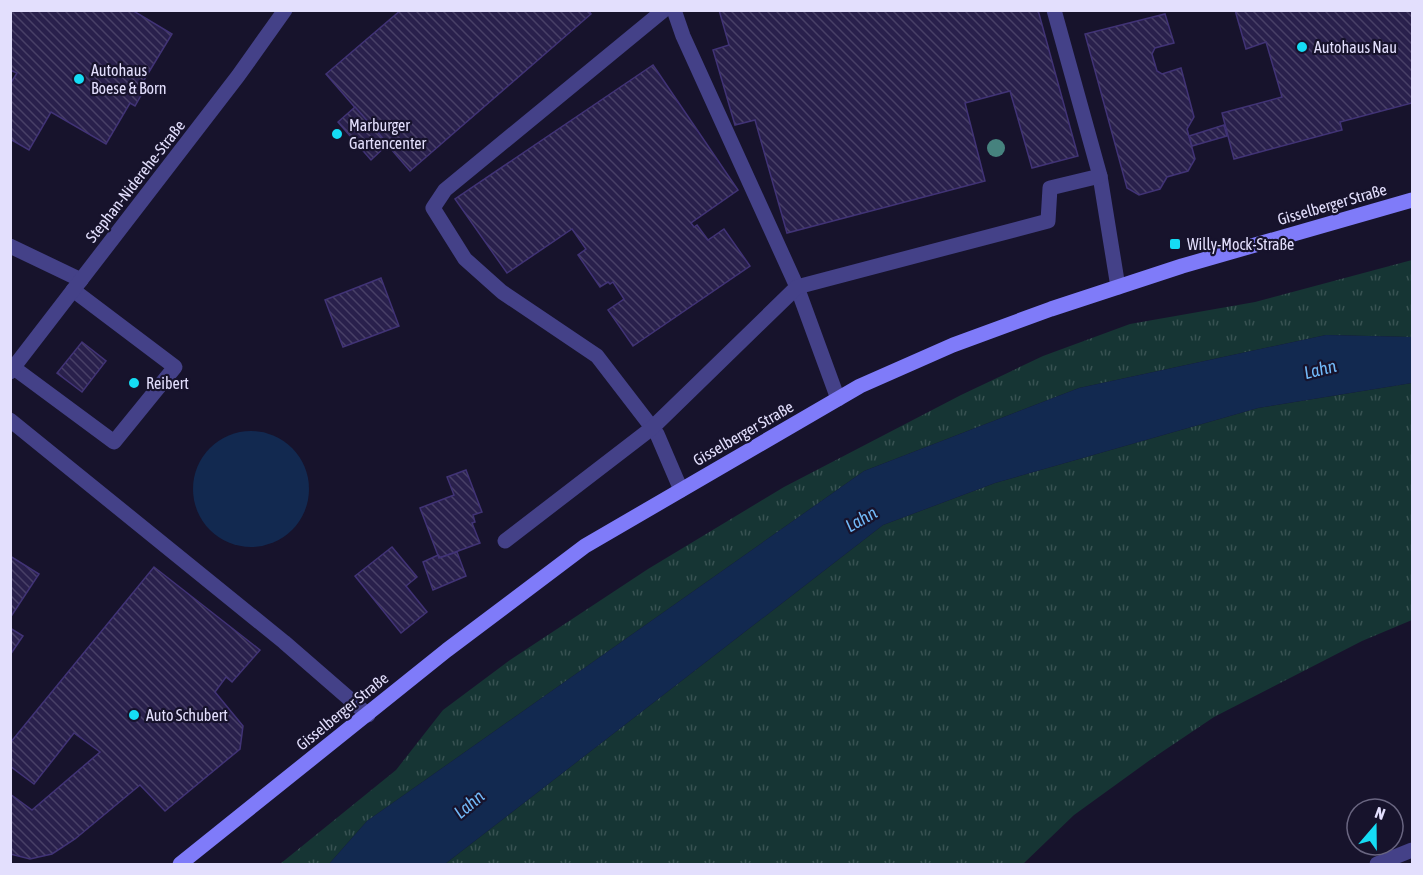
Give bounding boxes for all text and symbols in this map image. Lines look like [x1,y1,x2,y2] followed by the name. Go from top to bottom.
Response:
[1314,38,1397,56] place label: Autohaus Nau
[1295,40,1309,54] marker: Autohaus Nau
[91,61,167,97] place label: Autohaus Boese & Born
[72,72,86,86] marker: Autohaus Boese & Born
[82,116,189,246] street label: Stephan-Niderehe-Straße
[349,116,427,152] place label: Marburger Gartencenter
[330,127,344,141] marker: Marburger Gartencenter
[1275,180,1389,229] street label: Gisselberger Straße
[1187,235,1294,254] place label: Willy-Mock-Straße
[1168,237,1182,251] marker: Willy-Mock-Straße
[1302,355,1339,383] water label: Lahn
[146,374,189,392] place label: Reibert
[127,376,141,390] marker: Reibert
[690,397,797,470] street label: Gisselberger Straße
[842,502,881,536] water label: Lahn
[293,669,392,754] street label: Gisselberger Straße
[146,706,228,724] place label: Auto Schubert
[127,708,141,722] marker: Auto Schubert
[450,785,489,823] water label: Lahn
[1345,797,1405,857] north arrow
[1373,803,1388,823] text: N

